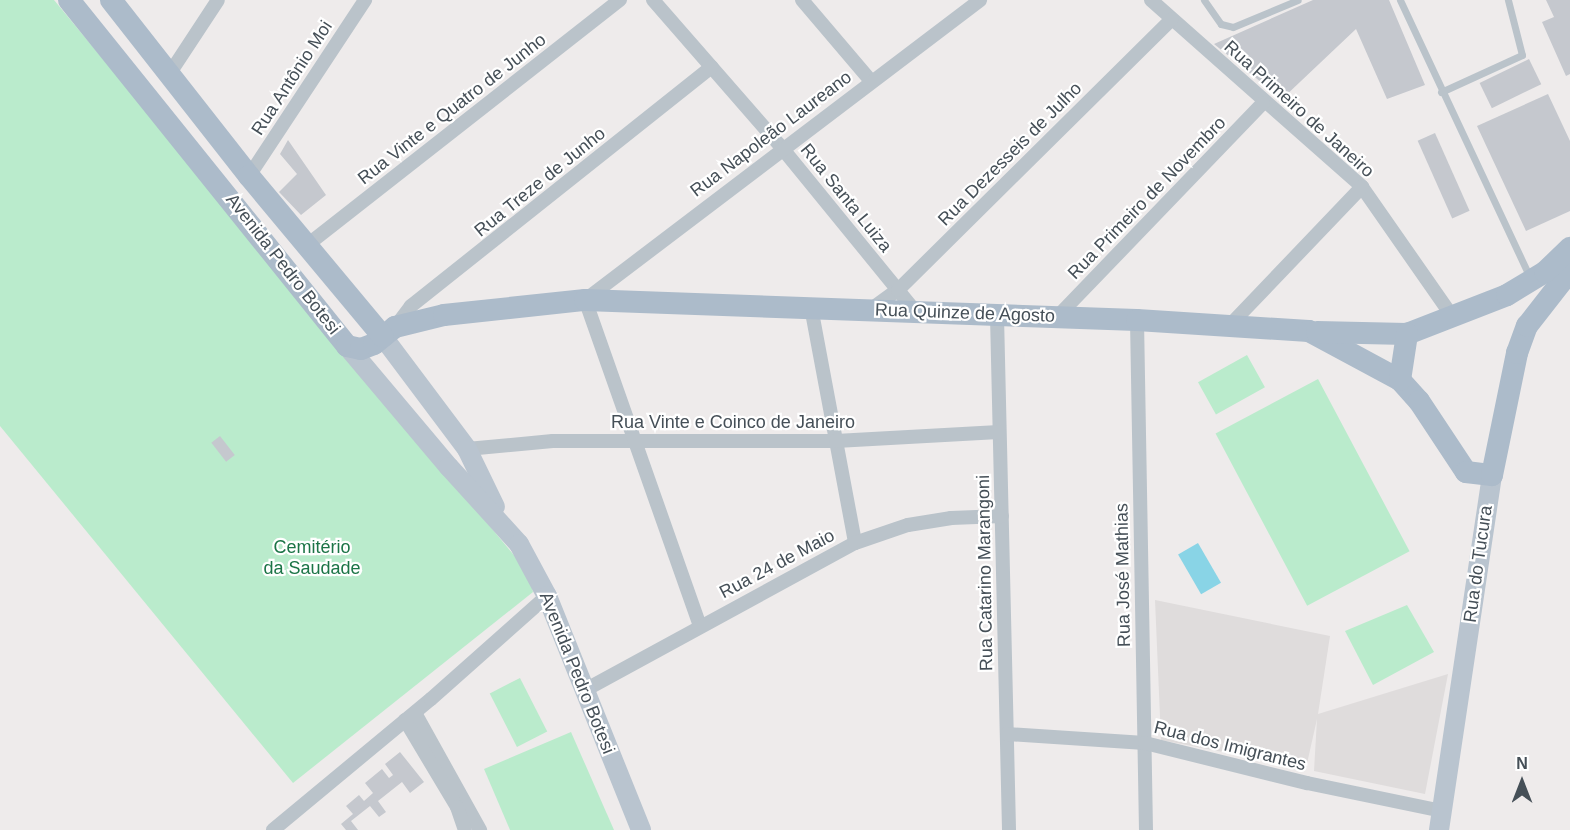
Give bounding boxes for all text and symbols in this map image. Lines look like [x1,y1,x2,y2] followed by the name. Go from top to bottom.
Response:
[247,16,337,140] street label: Rua Antônio Moi
[354,29,550,189] street label: Rua Vinte e Quatro de Junho
[1220,36,1378,182] street label: Rua Primeiro de Janeiro
[686,66,856,202] street label: Rua Napoleão Laureano
[934,78,1086,230] street label: Rua Dezesseis de Julho
[1063,112,1231,284] street label: Rua Primeiro de Novembro
[470,122,610,242] street label: Rua Treze de Junho
[796,139,896,257] street label: Rua Santa Luiza
[221,189,345,339] street label: Avenida Pedro Botesi
[874,299,1056,327] street label: Rua Quinze de Agosto
[611,411,855,433] street label: Rua Vinte e Coinco de Janeiro
[972,475,998,671] street label: Rua Catarino Marangoni
[1111,503,1135,647] street label: Rua José Mathias
[1459,504,1497,624] street label: Rua do Tucura
[716,525,838,603] street label: Rua 24 de Maio
[263,537,361,580] park label: Cemitério da Saudade
[535,589,619,757] street label: Avenida Pedro Botesi
[1152,717,1308,775] street label: Rua dos Imigrantes
[1492,752,1552,812] north arrow
[1516,755,1528,772] text: N

